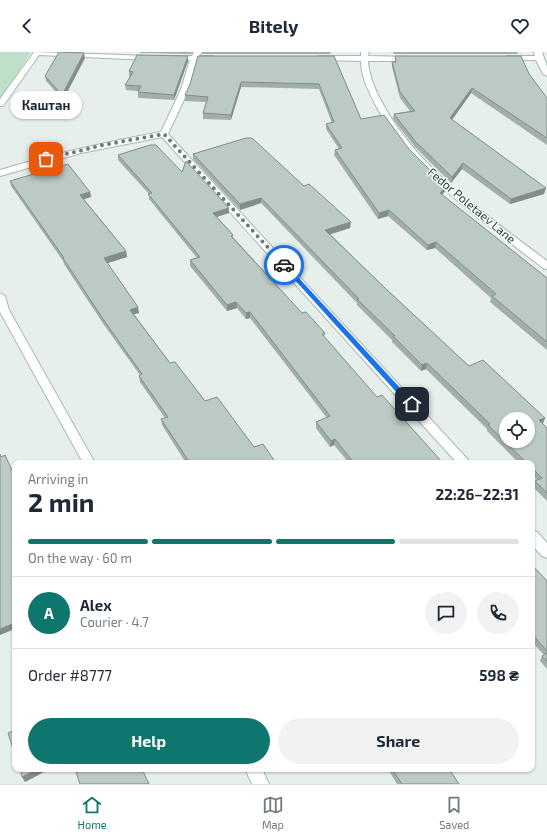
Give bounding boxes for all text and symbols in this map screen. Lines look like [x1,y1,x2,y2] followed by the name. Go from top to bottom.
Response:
[16,15,38,37] icon: back
[249,15,298,37] text: Bitely
[509,15,531,37] icon: heart
[10,91,82,119] callout: Каштан
[22,97,70,113] text: Каштан
[29,142,63,176] pin
[35,148,57,170] icon: bag
[425,164,519,246] street label: Fedor Poletaev Lane
[264,245,304,285] courier
[273,254,295,276] icon: car
[395,387,429,421] pin
[401,393,423,415] icon: home
[499,412,535,448] map controls
[499,412,535,448] button: locate
[28,471,88,487] text: Arriving in
[435,485,519,503] text: 22:26–22:31
[28,486,94,517] text: 2 min
[28,550,132,566] text: On the way · 60 m
[425,592,467,634] button: chat
[477,592,519,634] button: phone
[80,596,112,614] text: Alex
[44,604,54,622] text: A
[80,614,149,630] text: Courier · 4.7
[28,666,112,684] text: Order #8777
[479,666,519,684] text: 598 ₴
[28,718,270,764] button: Help
[278,718,519,764] button: Share
[78,794,107,831] tab: Home
[262,794,284,831] tab: Map
[439,794,469,831] tab: Saved

